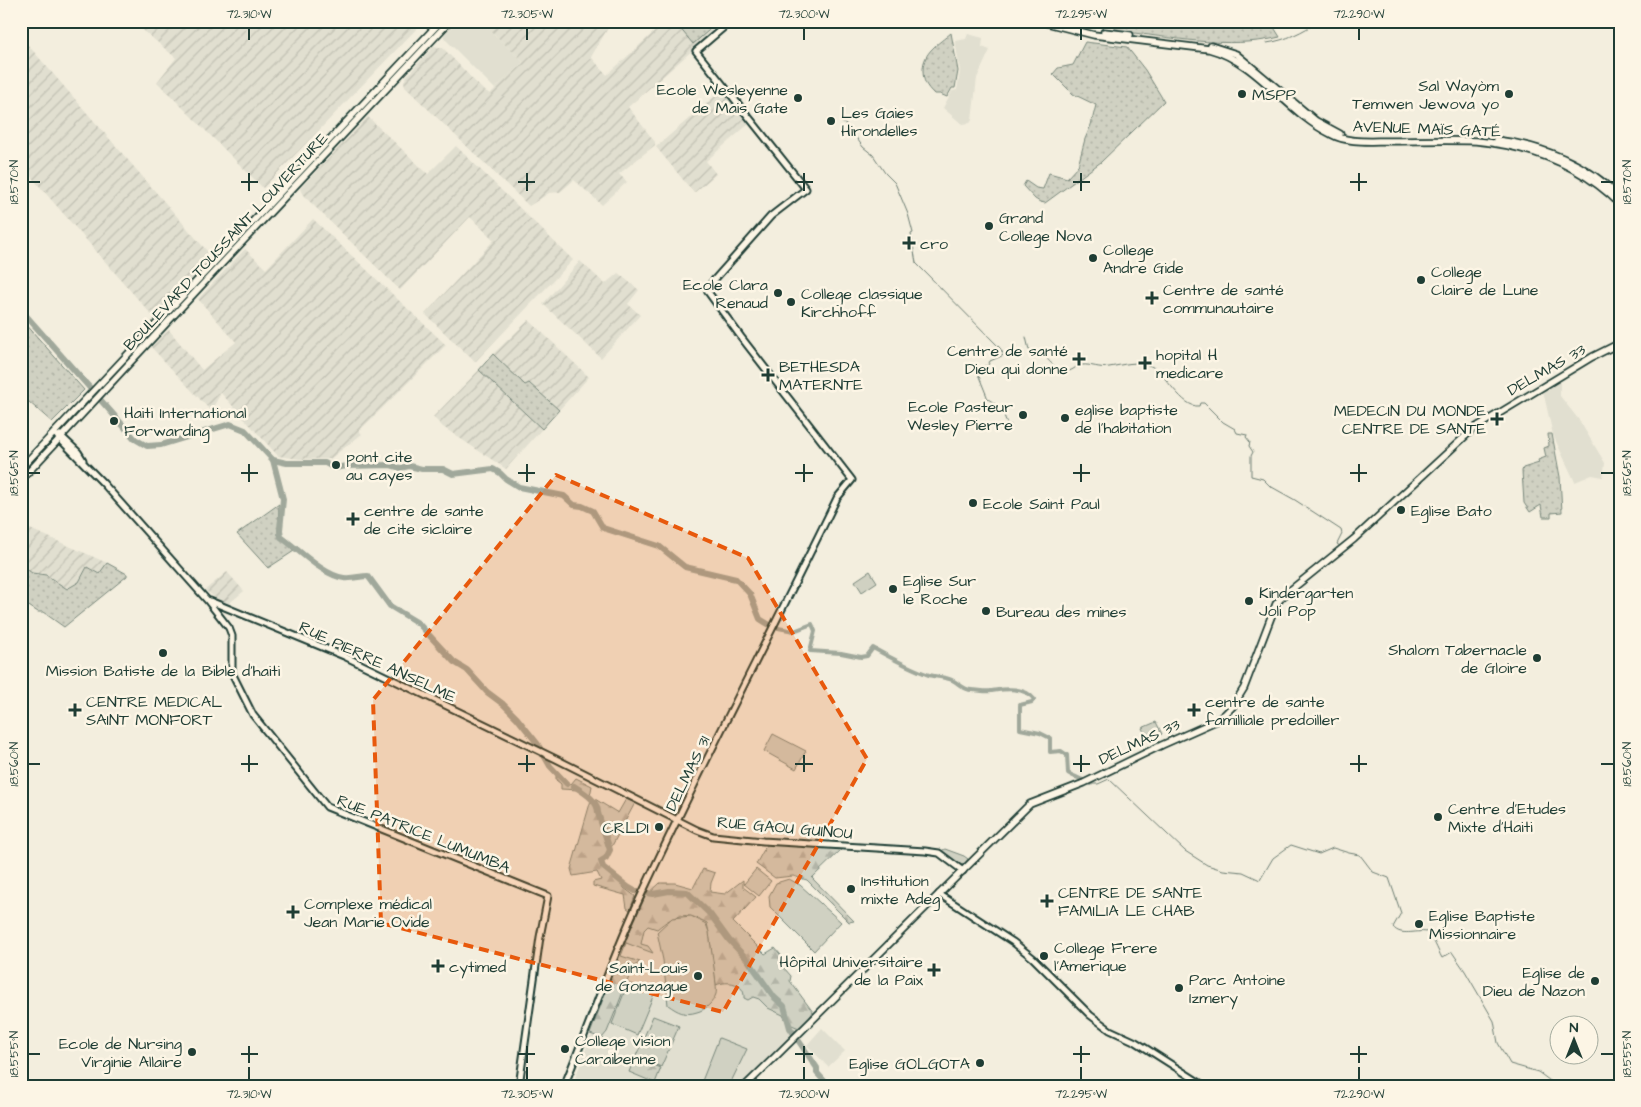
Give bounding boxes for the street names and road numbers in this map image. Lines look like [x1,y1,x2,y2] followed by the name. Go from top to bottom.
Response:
[1353,115,1502,143] street label: AVENUE MAÏS GATÉ
[118,127,333,356] street label: BOULEVARD TOUSSAINT LOUVERTURE
[1503,338,1590,401] street label: DELMAS 33
[296,616,460,708] street label: RUE PIERRE ANSELME
[1095,713,1184,770] street label: DELMAS 33
[660,732,716,815] street label: DELMAS 31
[334,789,513,879] street label: RUE PATRICE LUMUMBA
[716,811,854,845] street label: RUE GAOU GUINOU

